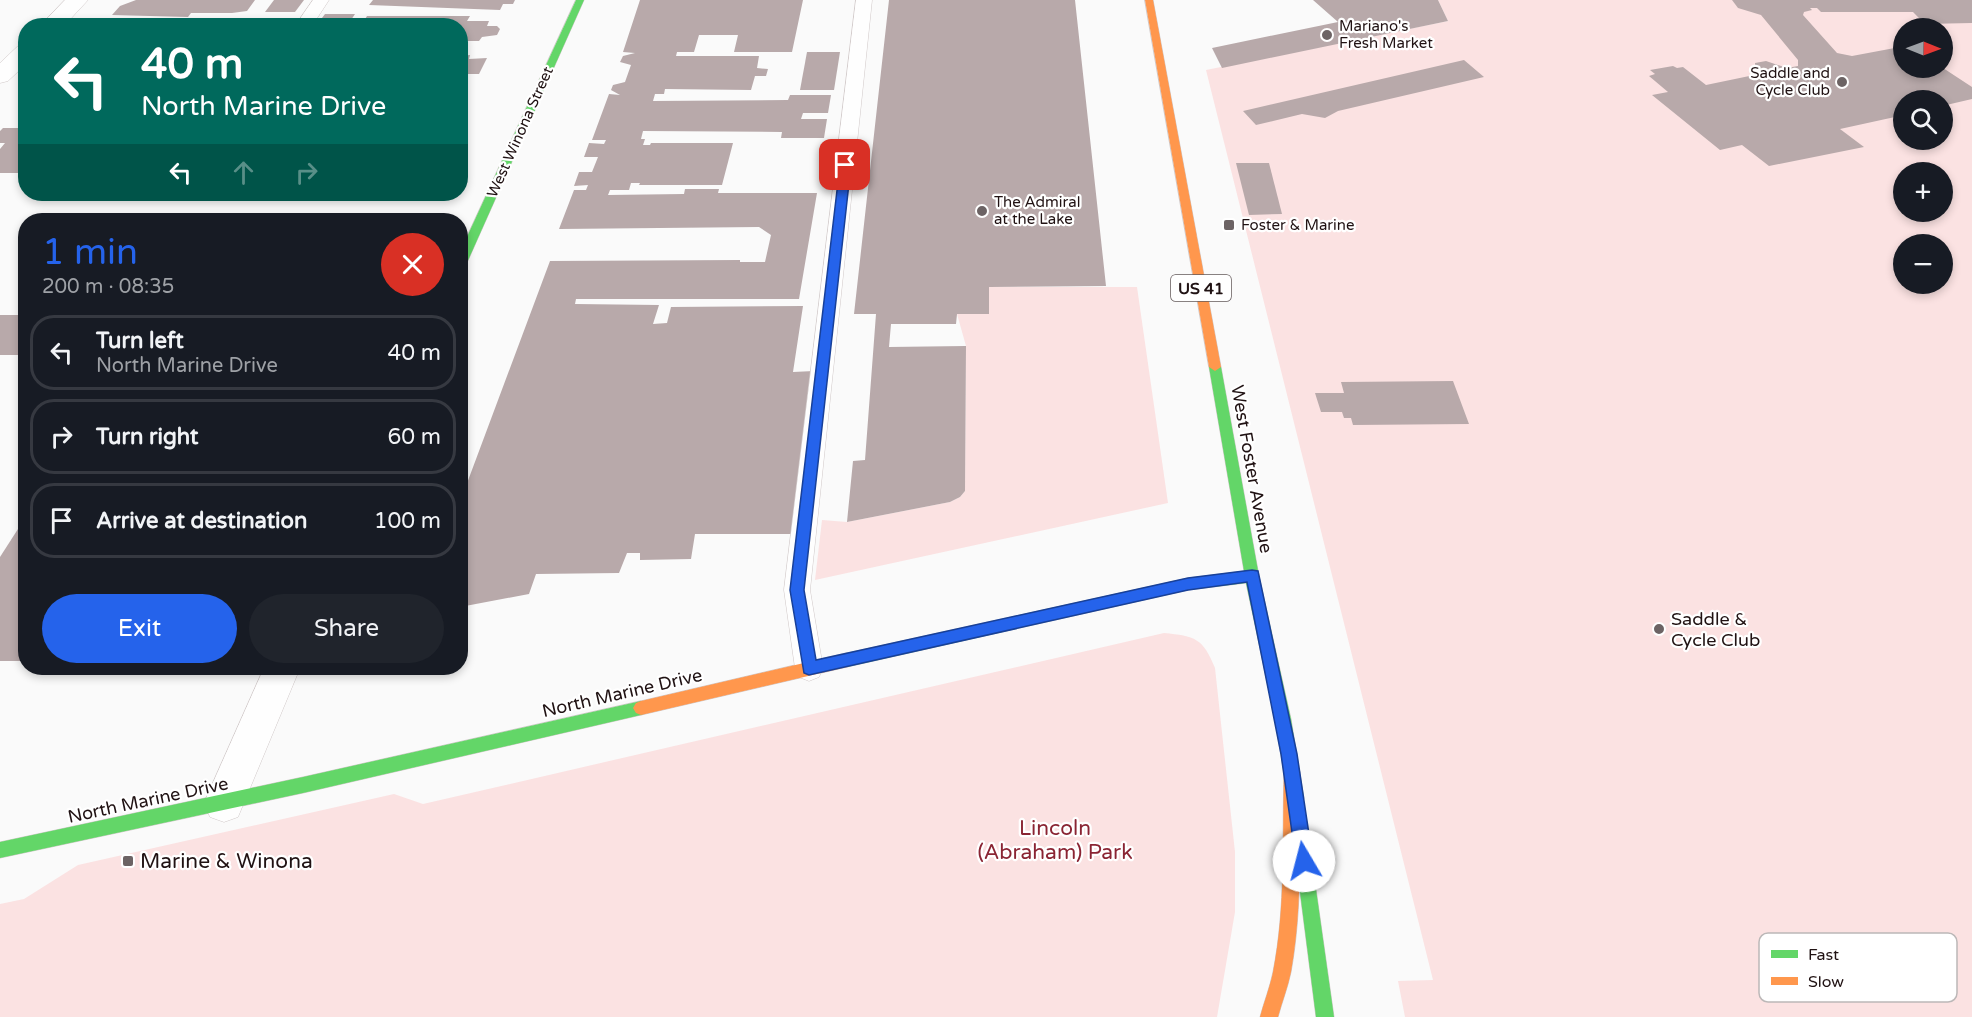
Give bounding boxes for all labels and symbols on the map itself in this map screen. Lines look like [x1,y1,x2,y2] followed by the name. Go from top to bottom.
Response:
[1339,17,1433,52] place label: Mariano's Fresh Market
[1893,18,1953,78] north arrow
[1320,28,1334,42] marker: Mariano's Fresh Market
[483,64,557,200] street label: West Winona Street
[1750,64,1830,99] place label: Saddle and Cycle Club
[1835,75,1849,89] marker: Saddle and Cycle Club
[819,139,870,190] pin
[994,193,1080,228] place label: The Admiral at the Lake
[975,204,989,218] marker: The Admiral at the Lake
[1241,216,1354,234] place label: Foster & Marine
[1222,218,1236,232] marker: Foster & Marine
[1171,275,1231,301] road number: US 41
[1226,383,1278,555] street label: West Foster Avenue
[1671,608,1760,651] place label: Saddle & Cycle Club
[1652,622,1666,636] marker: Saddle & Cycle Club
[540,664,704,722] street label: North Marine Drive
[66,772,230,828] street label: North Marine Drive
[977,816,1133,865] park label: Lincoln (Abraham) Park
[1272,829,1336,893] position arrow
[140,849,313,874] place label: Marine & Winona
[121,854,135,868] marker: Marine & Winona
[1759,933,1957,1002] legend
[1808,945,1839,965] text: Fast
[1808,972,1844,992] text: Slow

